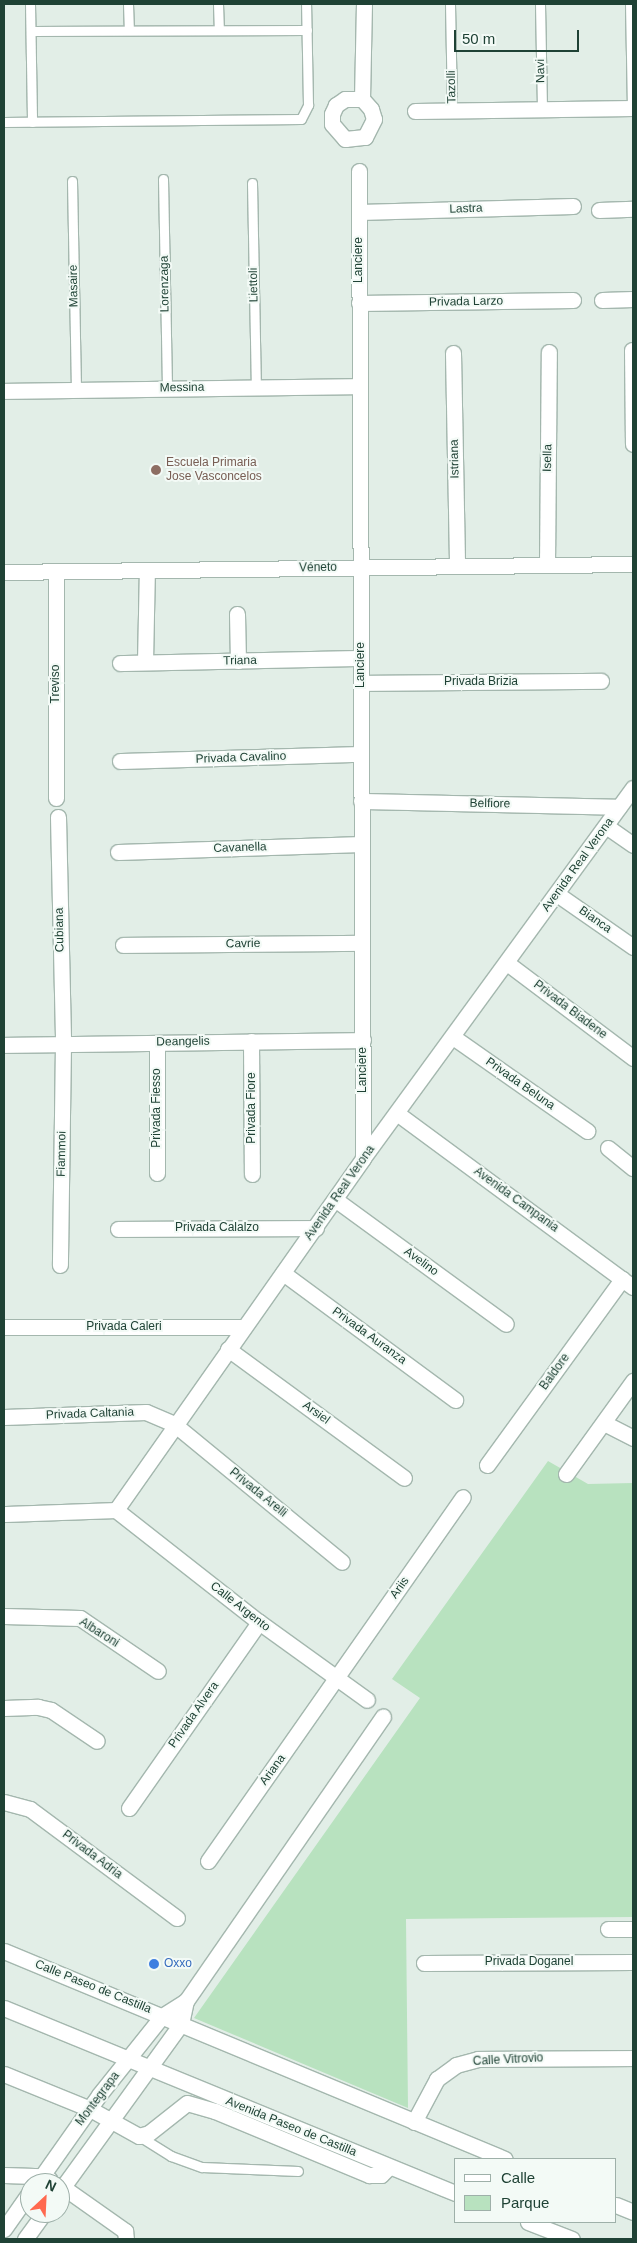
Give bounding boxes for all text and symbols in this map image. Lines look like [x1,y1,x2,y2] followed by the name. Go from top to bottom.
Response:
[457,20,582,52] scale bar
[462,30,495,47] text: 50 m
[534,59,548,83] street label: Navi
[445,70,459,104] street label: Tazolli
[449,201,483,217] street label: Lastra
[352,237,366,283] street label: Lanciere
[157,256,173,312] street label: Lorenzaga
[66,265,82,307] street label: Masaire
[246,268,262,302] street label: Liettoli
[429,294,503,310] street label: Privada Larzo
[160,380,204,396] street label: Messina
[447,439,463,479] street label: Istriana
[541,444,555,472] street label: Isella
[166,456,262,484] place label: Escuela Primaria Jose Vasconcelos
[150,464,162,476] marker: Escuela Primaria Jose Vasconcelos
[299,560,337,576] street label: Véneto
[354,642,368,688] street label: Lanciere
[223,654,257,668] street label: Triana
[49,665,63,703] street label: Treviso
[444,675,518,689] street label: Privada Brizia
[195,749,287,767] street label: Privada Cavalino
[470,796,510,812] street label: Belfiore
[539,815,617,915] street label: Avenida Real Verona
[213,840,267,856] street label: Cavanella
[576,904,614,936] street label: Bianca
[52,908,68,952] street label: Cubiana
[226,936,260,952] street label: Cavrie
[531,978,609,1042] street label: Privada Biadene
[156,1034,210,1050] street label: Deangelis
[356,1047,370,1093] street label: Lanciere
[483,1055,557,1113] street label: Privada Beluna
[150,1068,164,1148] street label: Privada Fiesso
[245,1072,259,1144] street label: Privada Fiore
[54,1131,70,1177] street label: Fiammoi
[302,1143,378,1243] street label: Avenida Real Verona
[471,1164,561,1236] street label: Avenida Campania
[175,1221,259,1235] street label: Privada Calalzo
[401,1245,441,1279] street label: Avelino
[329,1304,409,1368] street label: Privada Auranza
[86,1320,162,1334] street label: Privada Caleri
[537,1351,573,1393] street label: Baldore
[300,1398,332,1428] street label: Arsiel
[46,1405,134,1423] street label: Privada Caltania
[226,1465,290,1521] street label: Privada Arelli
[387,1574,413,1602] street label: Ariis
[207,1579,273,1635] street label: Calle Argento
[77,1615,121,1651] street label: Albaroni
[166,1679,222,1751] street label: Privada Alvera
[257,1752,289,1788] street label: Ariana
[59,1828,125,1882] street label: Privada Adria
[485,1955,573,1969] street label: Privada Doganel
[33,1957,153,2017] street label: Calle Paseo de Castilla
[164,1957,192,1971] place label: Oxxo
[148,1958,160,1970] marker: Oxxo
[472,2051,544,2069] street label: Calle Vitrovio
[73,2069,123,2129] street label: Montegrapa
[223,2094,359,2160] street label: Avenida Paseo de Castilla
[454,2158,617,2223] legend
[501,2169,535,2186] text: Calle
[20,2173,70,2223] north arrow
[43,2176,59,2195] text: N
[501,2194,549,2211] text: Parque

